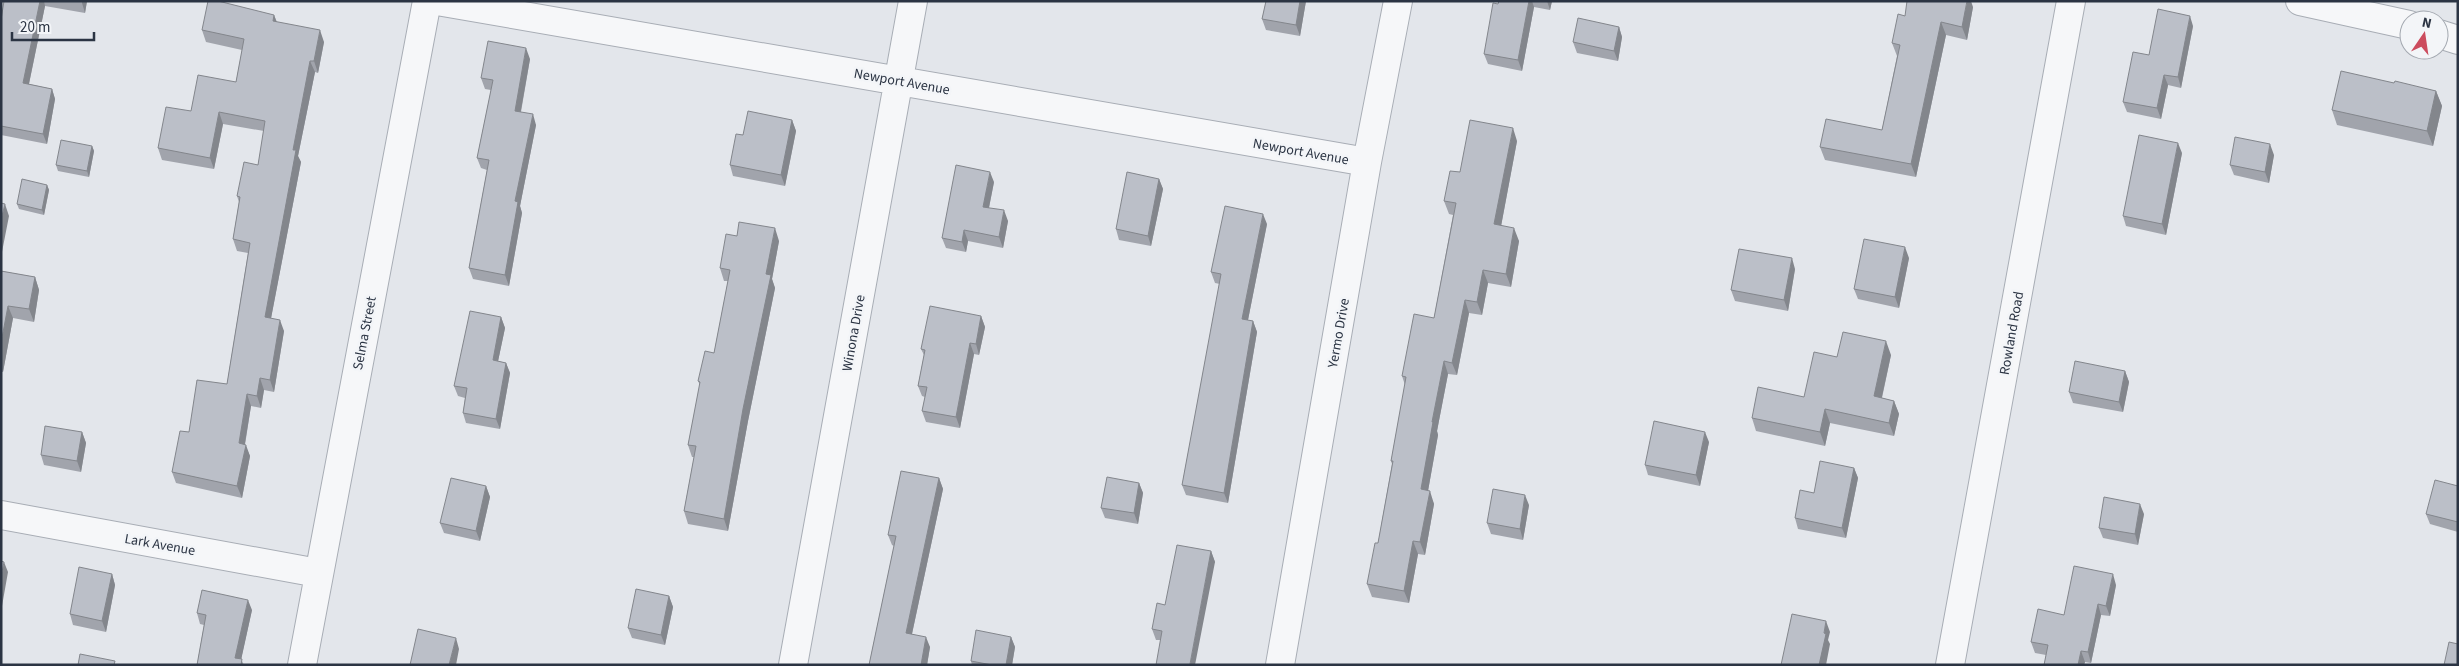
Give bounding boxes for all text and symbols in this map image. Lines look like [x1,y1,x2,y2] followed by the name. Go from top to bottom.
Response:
[12,10,95,42] scale bar
[2399,10,2449,60] north arrow
[2420,13,2433,34] text: N
[20,17,50,38] text: 20 m
[852,64,951,100] street label: Newport Avenue
[1251,134,1350,170] street label: Newport Avenue
[1995,290,2029,376] street label: Rowland Road
[837,293,871,373] street label: Winona Drive
[348,294,382,372] street label: Selma Street
[1323,297,1355,370] street label: Yermo Drive
[123,529,197,561] street label: Lark Avenue

